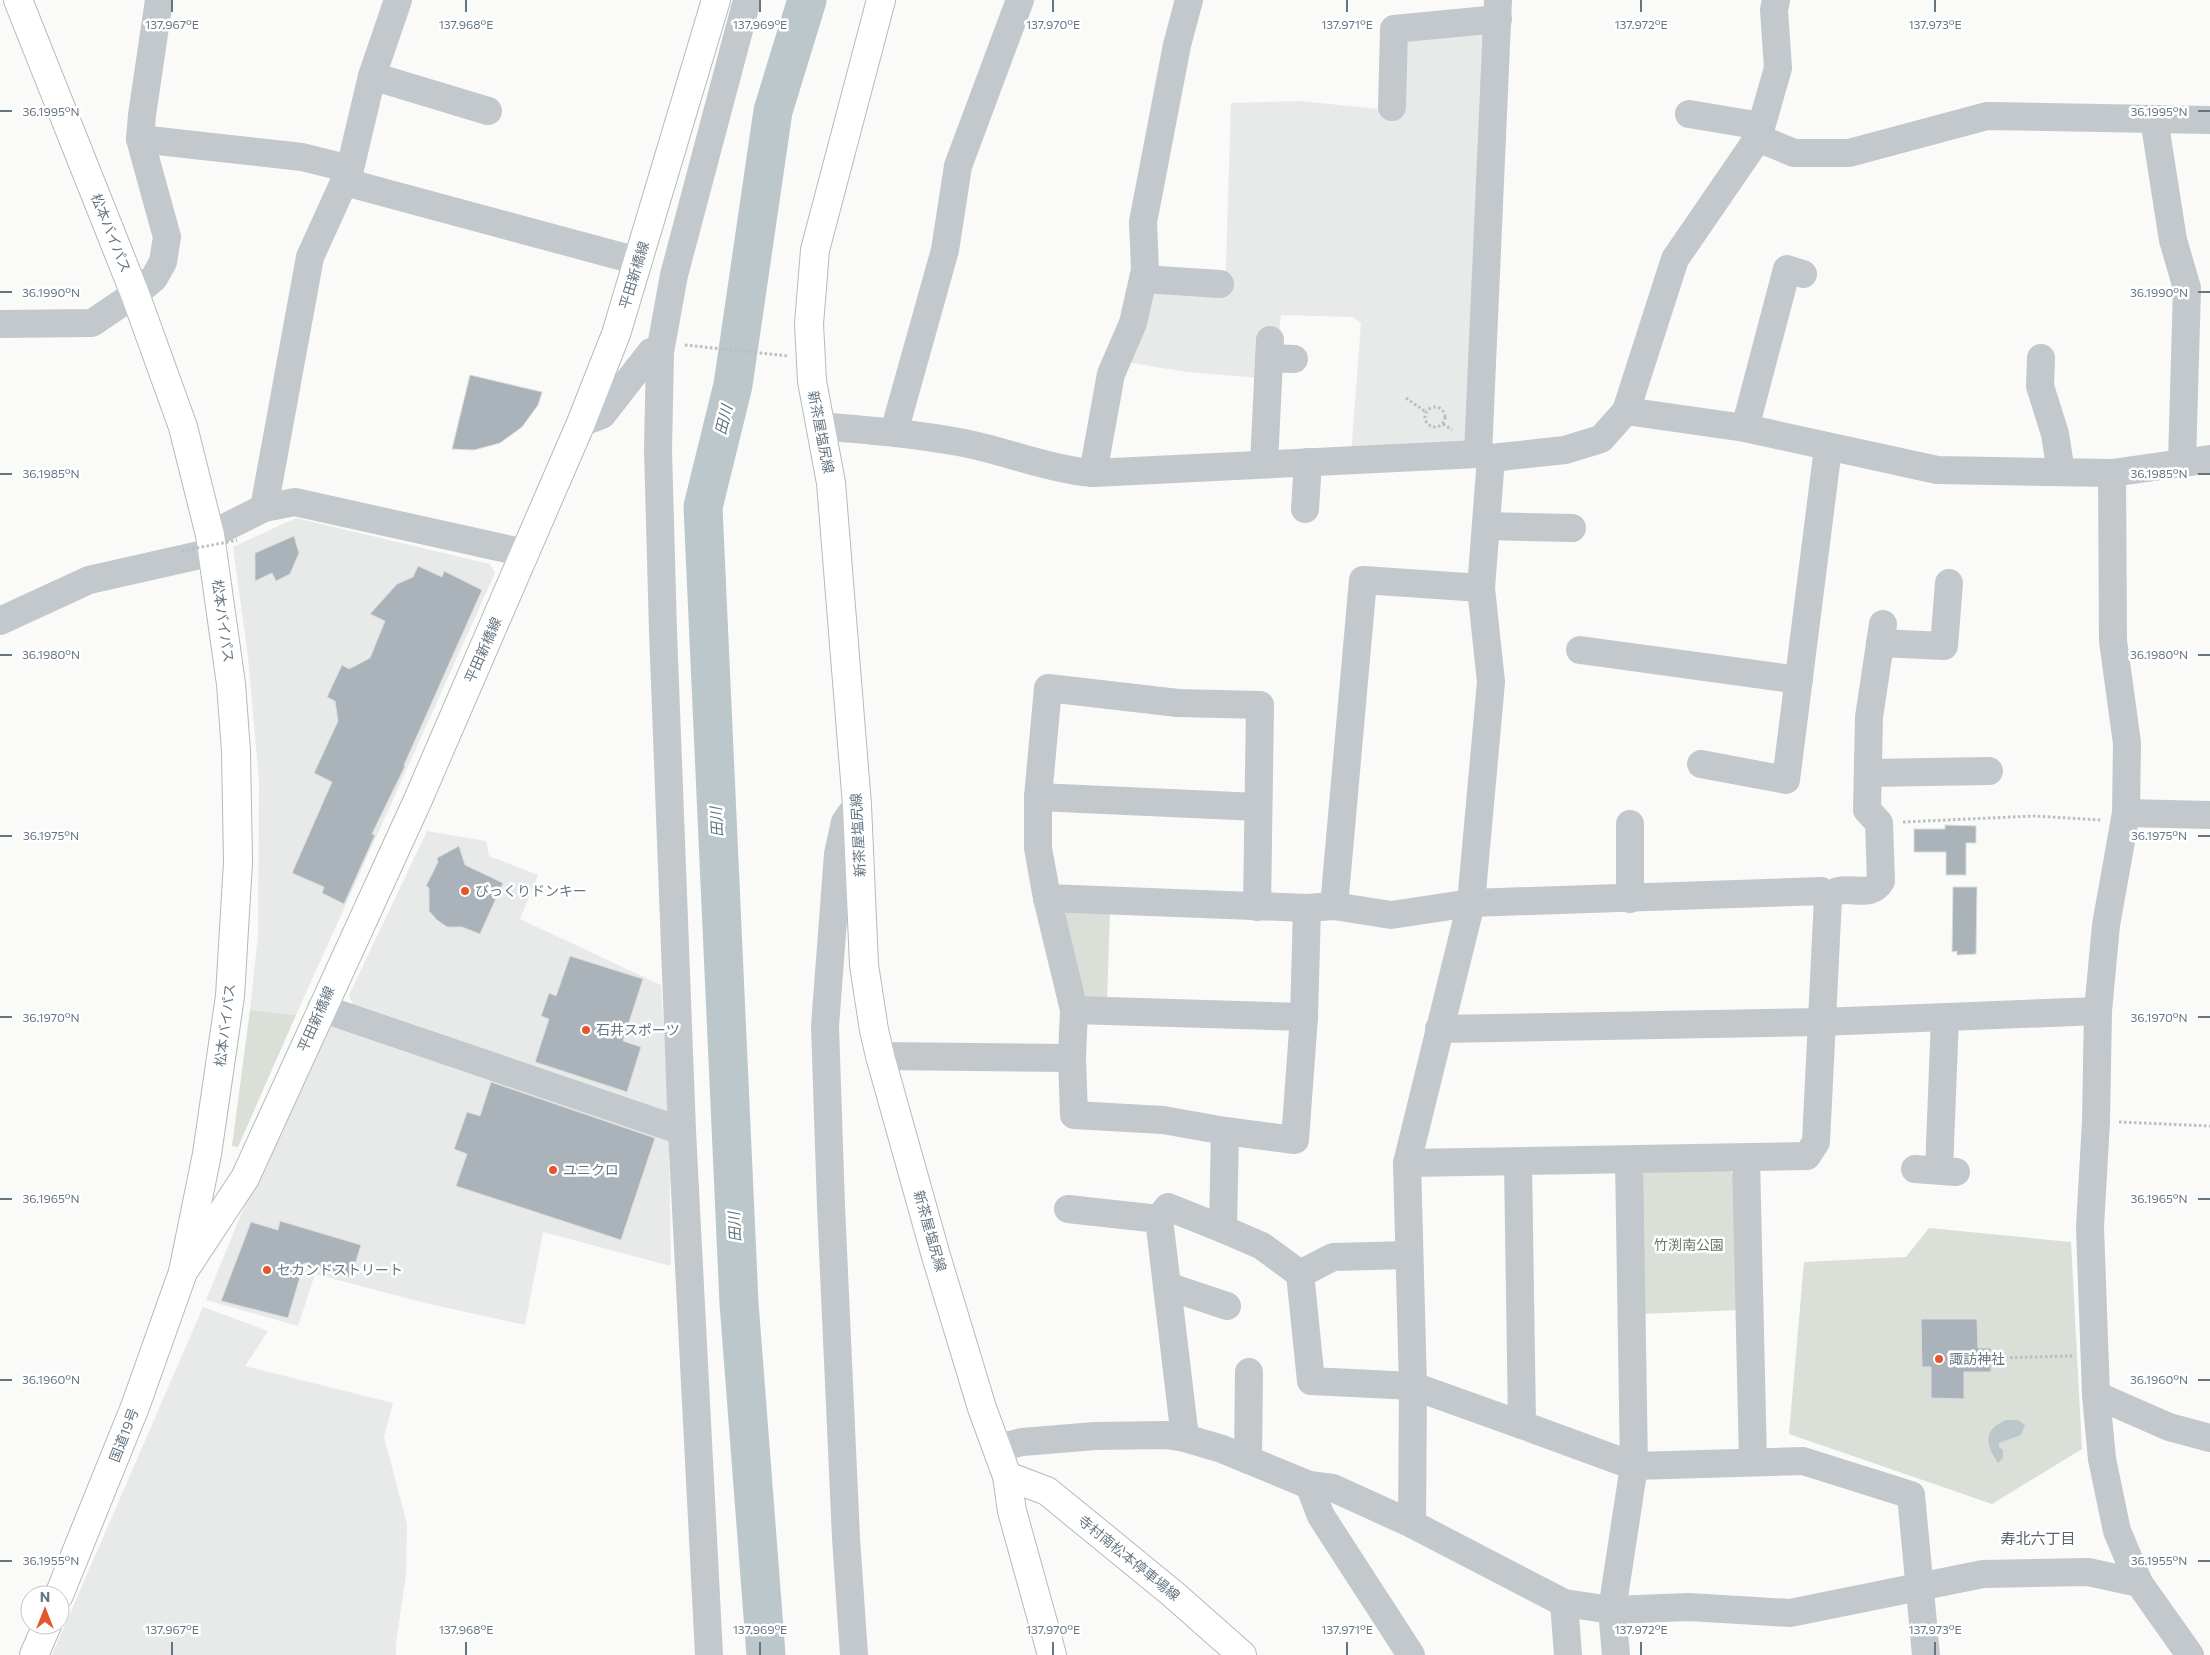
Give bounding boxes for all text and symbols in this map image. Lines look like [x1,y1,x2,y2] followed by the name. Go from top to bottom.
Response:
[145,17,199,31] text: 137.967°E
[439,17,493,31] text: 137.968°E
[733,17,787,31] text: 137.969°E
[1026,17,1080,31] text: 137.970°E
[1321,17,1373,31] text: 137.971°E
[1614,17,1668,31] text: 137.972°E
[1908,17,1962,31] text: 137.973°E
[22,104,80,118] text: 36.1995°N
[2130,104,2188,118] text: 36.1995°N
[88,191,135,275] street label: 松本バイパス
[615,239,652,311] street label: 平田新橋線
[22,285,80,299] text: 36.1990°N
[2130,285,2188,299] text: 36.1990°N
[805,389,838,475] street label: 新茶屋塩尻線
[711,401,736,436] water label: 田川
[22,466,80,480] text: 36.1985°N
[2130,466,2188,480] text: 36.1985°N
[209,578,238,664] street label: 松本バイパス
[461,614,505,685] street label: 平田新橋線
[22,647,80,661] text: 36.1980°N
[2130,647,2188,661] text: 36.1980°N
[847,793,868,877] street label: 新茶屋塩尻線
[706,805,726,838] water label: 田川
[23,828,79,842] text: 36.1975°N
[2131,828,2187,842] text: 36.1975°N
[475,882,587,899] place label: びっくりドンキー
[459,885,471,897] marker: びっくりドンキー
[211,982,238,1068] street label: 松本バイパス
[294,983,338,1054] street label: 平田新橋線
[23,1010,80,1024] text: 36.1970°N
[2131,1010,2188,1024] text: 36.1970°N
[596,1021,680,1038] place label: 石井スポーツ
[580,1024,592,1036] marker: 石井スポーツ
[563,1161,619,1178] place label: ユニクロ
[547,1164,559,1176] marker: ユニクロ
[911,1188,950,1274] street label: 新茶屋塩尻線
[22,1191,80,1205] text: 36.1965°N
[2130,1191,2188,1205] text: 36.1965°N
[724,1210,744,1243] water label: 田川
[1654,1236,1724,1253] park label: 竹渕南公園
[277,1261,403,1278] place label: セカンドストリート
[261,1264,273,1276] marker: セカンドストリート
[1949,1350,2005,1367] place label: 諏訪神社
[1933,1353,1945,1365] marker: 諏訪神社
[22,1372,80,1386] text: 36.1960°N
[2130,1372,2188,1386] text: 36.1960°N
[105,1405,142,1464] street label: 国道19号
[1075,1511,1184,1604] street label: 寺村南松本停車場線
[2000,1529,2076,1547] district label: 寿北六丁目
[23,1553,79,1567] text: 36.1955°N
[2131,1553,2187,1567] text: 36.1955°N
[20,1585,70,1635] north arrow
[40,1588,50,1605] text: N
[145,1622,199,1636] text: 137.967°E
[439,1622,493,1636] text: 137.968°E
[733,1622,787,1636] text: 137.969°E
[1026,1622,1080,1636] text: 137.970°E
[1321,1622,1373,1636] text: 137.971°E
[1614,1622,1668,1636] text: 137.972°E
[1908,1622,1962,1636] text: 137.973°E

